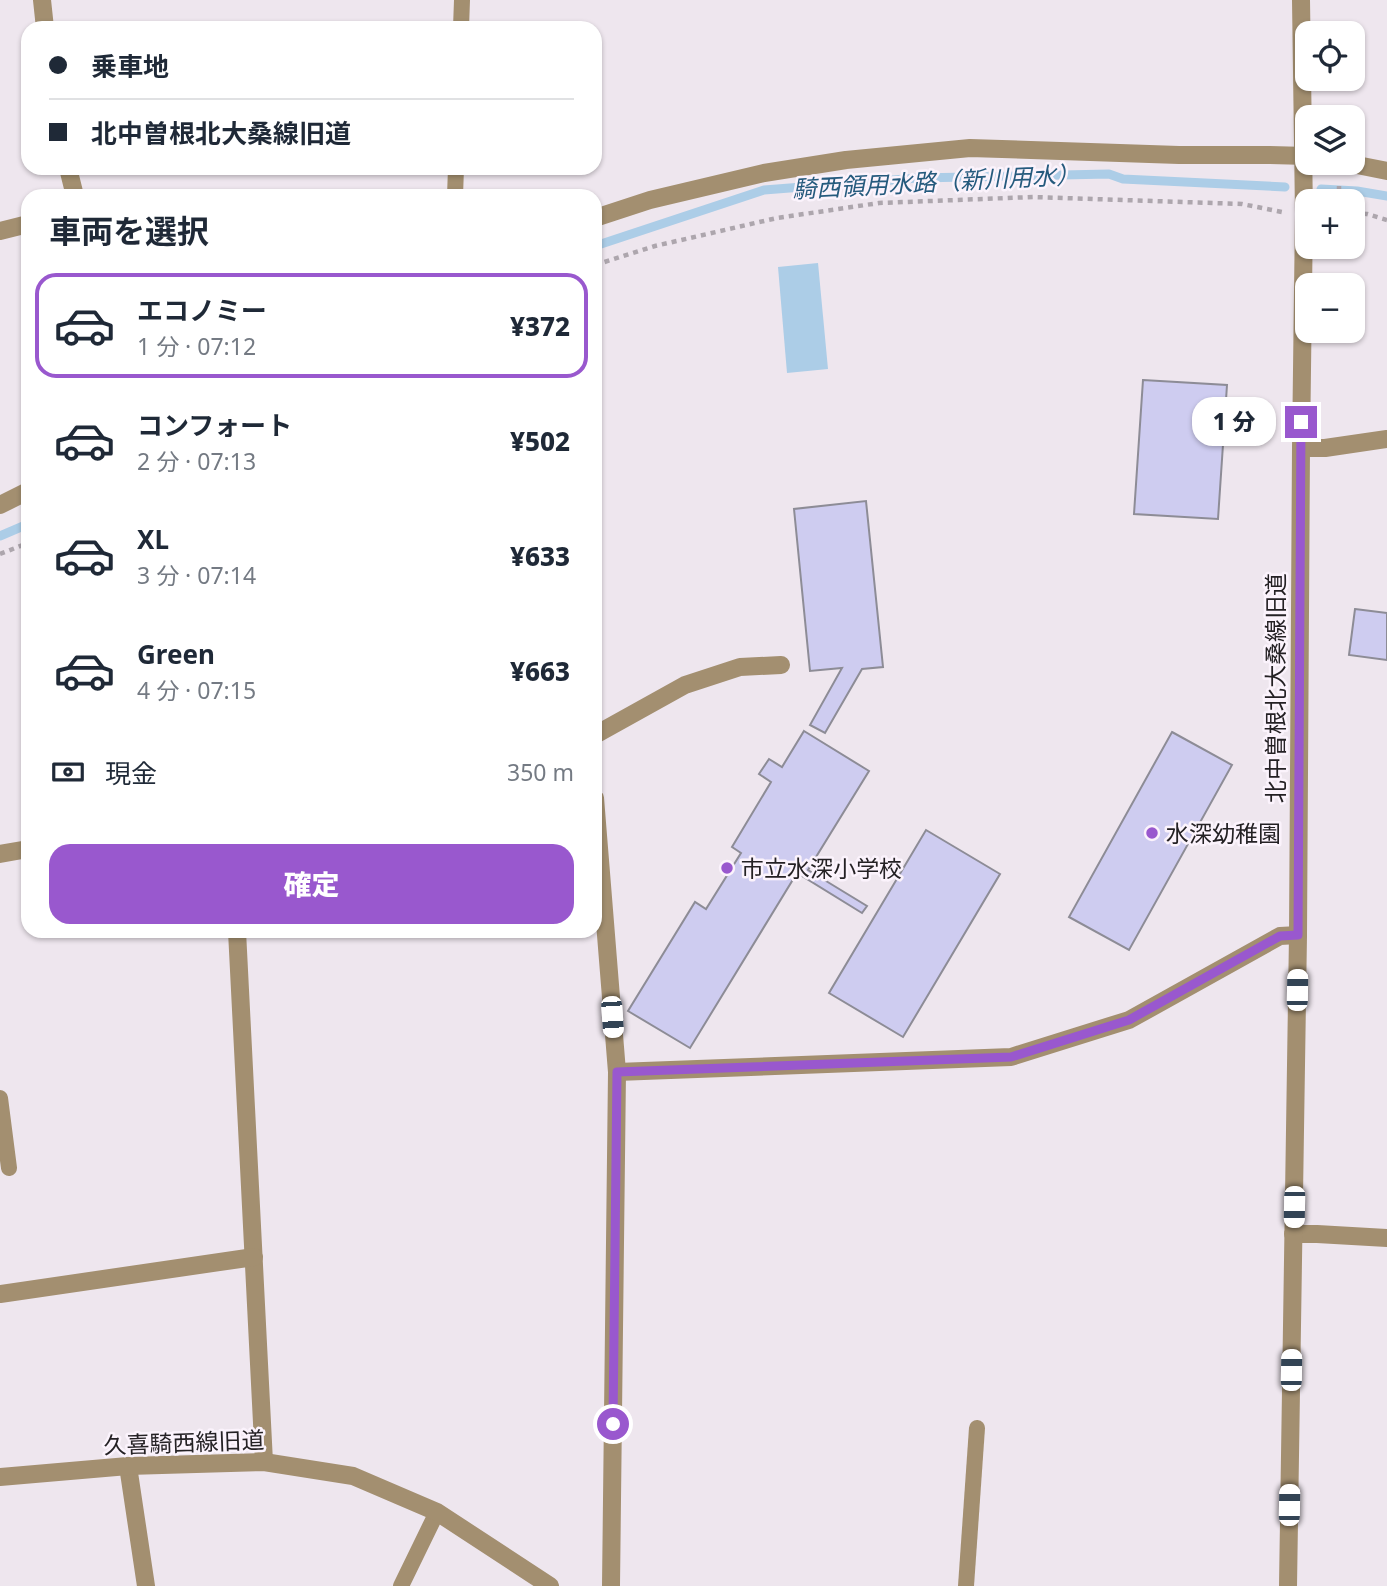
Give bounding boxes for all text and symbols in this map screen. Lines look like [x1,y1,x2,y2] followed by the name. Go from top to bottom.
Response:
[1295,21,1365,343] map controls
[1295,21,1365,91] button: locate
[91,48,169,84] text: 乗車地
[1295,105,1365,175] button: layers
[91,115,351,151] text: 北中曽根北大桑線旧道
[791,157,1081,205] water label: 騎西領用水路（新川用水）
[1295,189,1365,259] button: +
[49,209,209,252] text: 車両を選択
[1295,273,1365,343] button: −
[137,292,267,328] text: エコノミー
[53,294,116,357] icon: car
[510,308,570,344] text: ¥372
[137,330,256,362] text: 1 分 · 07:12
[1192,398,1276,446] callout: 1 分
[1213,405,1255,437] text: 1 分
[1285,406,1317,438] route end
[137,407,292,443] text: コンフォート
[53,409,116,472] icon: car
[510,423,570,459] text: ¥502
[137,445,256,477] text: 2 分 · 07:13
[137,521,169,557] text: XL
[53,524,116,587] icon: car
[510,538,570,574] text: ¥633
[137,559,256,591] text: 3 分 · 07:14
[1259,573,1291,803] street label: 北中曽根北大桑線旧道
[137,636,215,672] text: Green
[53,639,116,702] icon: car
[510,653,570,689] text: ¥663
[137,674,256,706] text: 4 分 · 07:15
[49,753,87,791] icon: cash
[105,755,157,791] text: 現金
[507,756,574,788] text: 350 m
[1166,817,1281,849] place label: 水深幼稚園
[1144,825,1160,841] marker: 水深幼稚園
[49,844,574,924] button: 確定
[741,852,902,884] place label: 市立水深小学校
[719,860,735,876] marker: 市立水深小学校
[1287,969,1308,1011] car
[601,995,624,1039] car
[1284,1186,1305,1228] car
[1281,1349,1302,1391] car
[597,1408,629,1440] route start
[103,1423,265,1461] street label: 久喜騎西線旧道
[1279,1484,1300,1526] car

